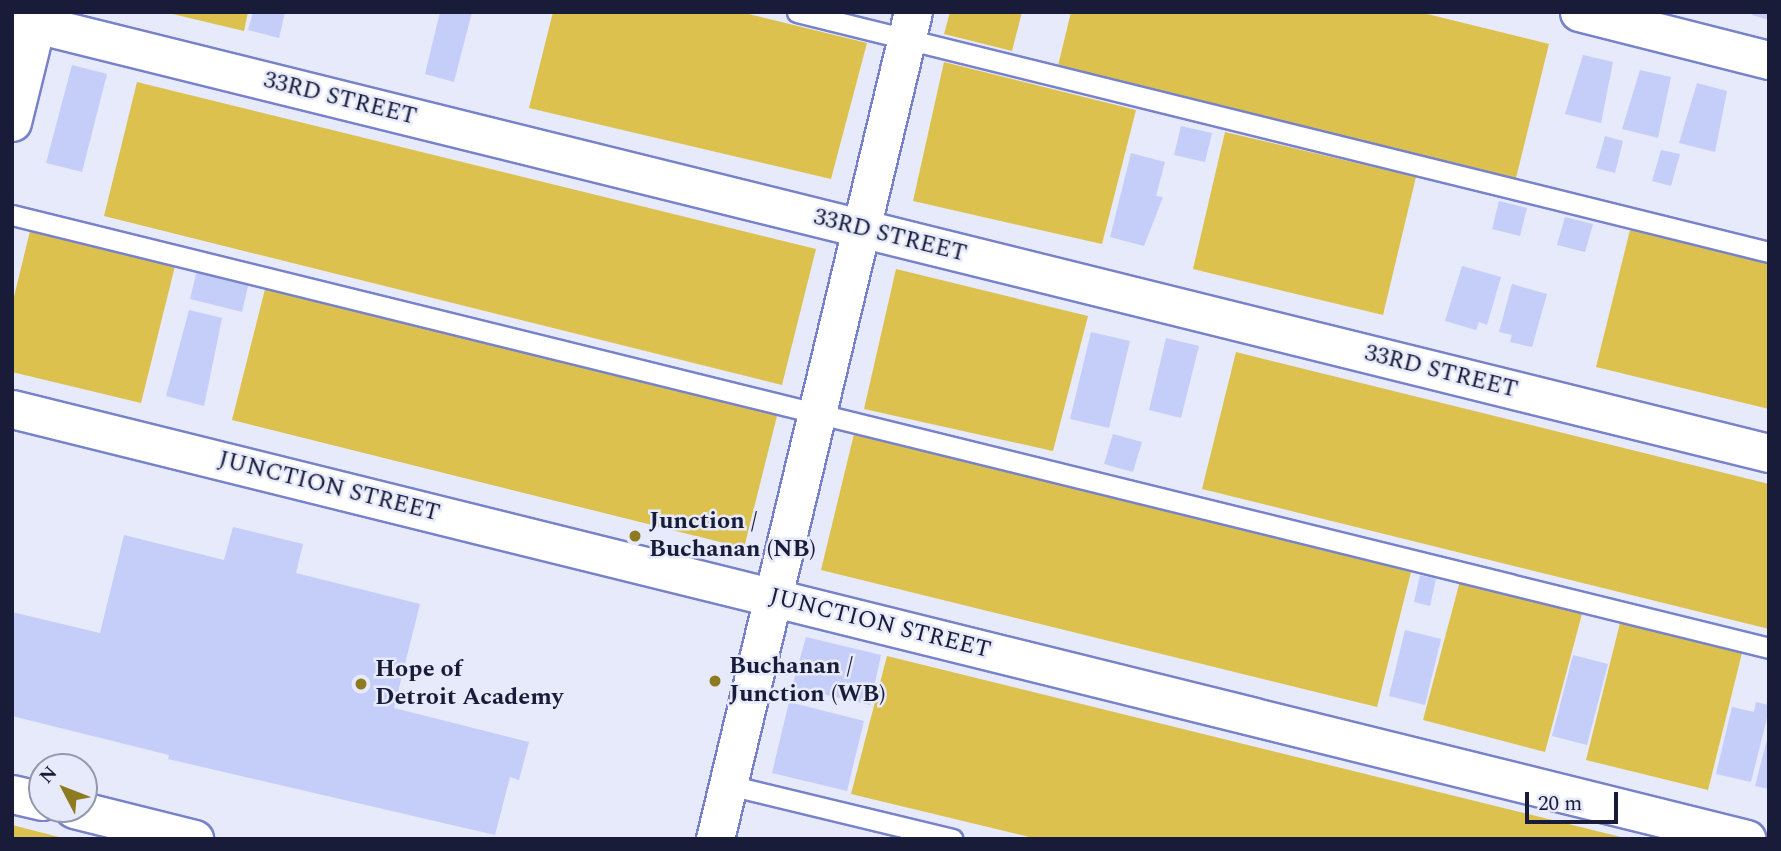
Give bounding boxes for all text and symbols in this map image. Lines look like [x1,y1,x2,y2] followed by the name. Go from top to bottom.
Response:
[260,66,420,132] street label: 33RD STREET
[810,203,970,269] street label: 33RD STREET
[1361,339,1521,405] street label: 33RD STREET
[215,446,443,528] street label: JUNCTION STREET
[649,508,816,564] place label: Junction / Buchanan (NB)
[627,528,643,544] marker: Junction / Buchanan (NB)
[766,583,994,665] street label: JUNCTION STREET
[729,653,885,709] place label: Buchanan / Junction (WB)
[375,656,563,712] place label: Hope of Detroit Academy
[707,673,723,689] marker: Buchanan / Junction (WB)
[353,676,369,692] marker: Hope of Detroit Academy
[28,753,98,823] north arrow
[33,759,64,790] text: N
[1529,778,1622,822] scale bar
[1538,788,1582,820] text: 20 m

